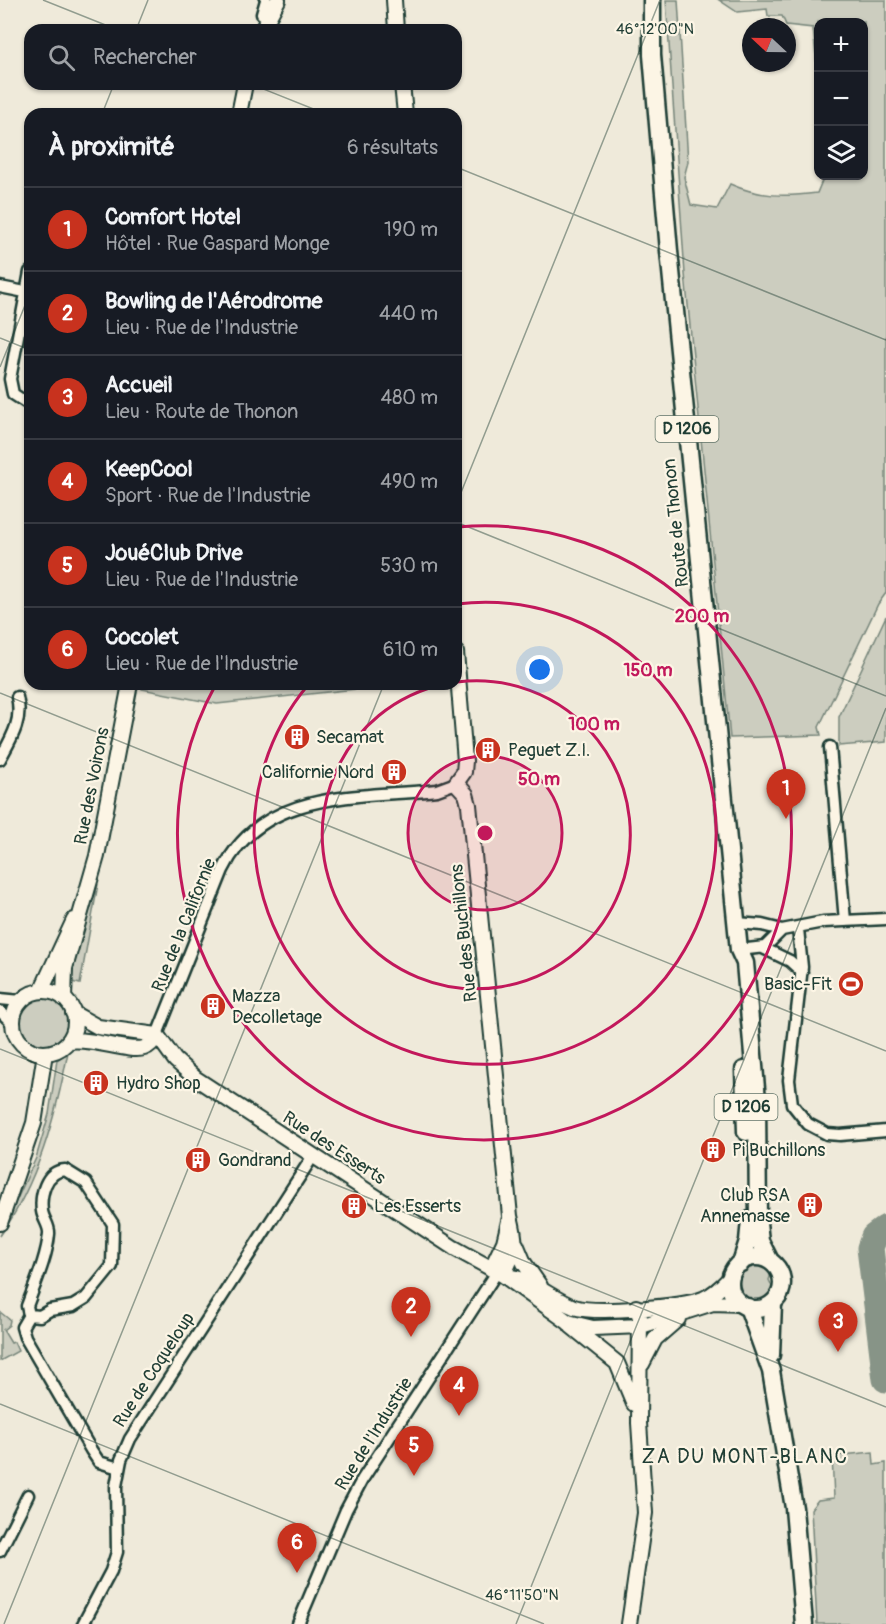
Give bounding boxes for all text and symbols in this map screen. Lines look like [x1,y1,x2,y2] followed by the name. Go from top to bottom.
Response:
[742,18,796,72] north arrow
[814,18,868,180] map controls
[814,18,868,72] button: +
[616,20,694,39] text: 46°12'00"N
[24,24,462,90] search box
[45,41,78,74] icon: search
[93,43,197,71] text: Rechercher
[814,72,868,126] button: −
[814,126,868,180] button: layers
[48,131,175,163] text: À proximité
[347,135,438,160] text: 6 résultats
[105,203,241,231] text: Comfort Hotel
[64,217,71,242] text: 1
[384,217,438,242] text: 190 m
[105,231,330,256] text: Hôtel · Rue Gaspard Monge
[105,287,322,315] text: Bowling de l'Aérodrome
[62,301,73,326] text: 2
[379,301,438,326] text: 440 m
[105,315,298,340] text: Lieu · Rue de l'Industrie
[105,371,173,399] text: Accueil
[62,385,73,410] text: 3
[381,385,438,410] text: 480 m
[105,399,298,424] text: Lieu · Route de Thonon
[656,416,718,442] road number: D 1206
[105,455,193,483] text: KeepCool
[658,458,694,588] street label: Route de Thonon
[62,469,73,494] text: 4
[380,469,438,494] text: 490 m
[105,483,310,508] text: Sport · Rue de l'Industrie
[105,539,243,567] text: JouéClub Drive
[62,553,73,578] text: 5
[380,553,438,578] text: 530 m
[105,567,298,592] text: Lieu · Rue de l'Industrie
[675,605,729,628] text: 200 m
[105,623,178,651] text: Cocolet
[62,637,73,662] text: 6
[383,637,438,662] text: 610 m
[105,651,298,676] text: Lieu · Rue de l'Industrie
[525,655,554,684] your location
[624,659,673,682] text: 150 m
[568,713,620,736] text: 100 m
[282,722,312,752] building icon: Secamat
[69,725,115,847] street label: Rue des Voirons
[316,726,385,749] place label: Secamat
[473,735,503,765] building icon: Peguet Z.I.
[508,739,590,762] place label: Peguet Z.I.
[379,757,409,787] building icon: Californie Nord
[262,761,374,784] place label: Californie Nord
[518,768,560,791] text: 50 m
[766,770,806,819] pin: 1
[475,823,495,843] centre of rings
[147,855,221,995] street label: Rue de la Californie
[445,863,483,1003] street label: Rue des Buchillons
[836,969,866,999] sports icon: Basic-Fit
[764,973,833,996] place label: Basic-Fit
[232,985,322,1029] place label: Mazza Decolletage
[198,991,228,1021] building icon: Mazza Decolletage
[81,1068,111,1098] building icon: Hydro Shop
[116,1072,201,1095] place label: Hydro Shop
[714,1094,777,1120] road number: D 1206
[278,1106,390,1190] street label: Rue des Esserts
[698,1135,728,1165] building icon: Pi Buchillons
[732,1139,825,1162] place label: Pi Buchillons
[183,1145,213,1175] building icon: Gondrand
[218,1149,292,1172] place label: Gondrand
[700,1184,790,1228] place label: Club RSA Annemasse
[795,1190,825,1220] building icon: Club RSA Annemasse
[339,1191,369,1221] building icon: Les Esserts
[374,1195,461,1218] place label: Les Esserts
[392,1288,430,1337] pin: 2
[818,1302,858,1352] pin: 3
[108,1308,200,1432] street label: Rue de Coqueloup
[440,1366,478,1416] pin: 4
[330,1373,418,1495] street label: Rue de l'Industrie
[394,1426,434,1476] pin: 5
[642,1444,848,1469] district label: ZA DU MONT-BLANC
[278,1524,316,1573] pin: 6
[485,1586,559,1605] text: 46°11'50"N

